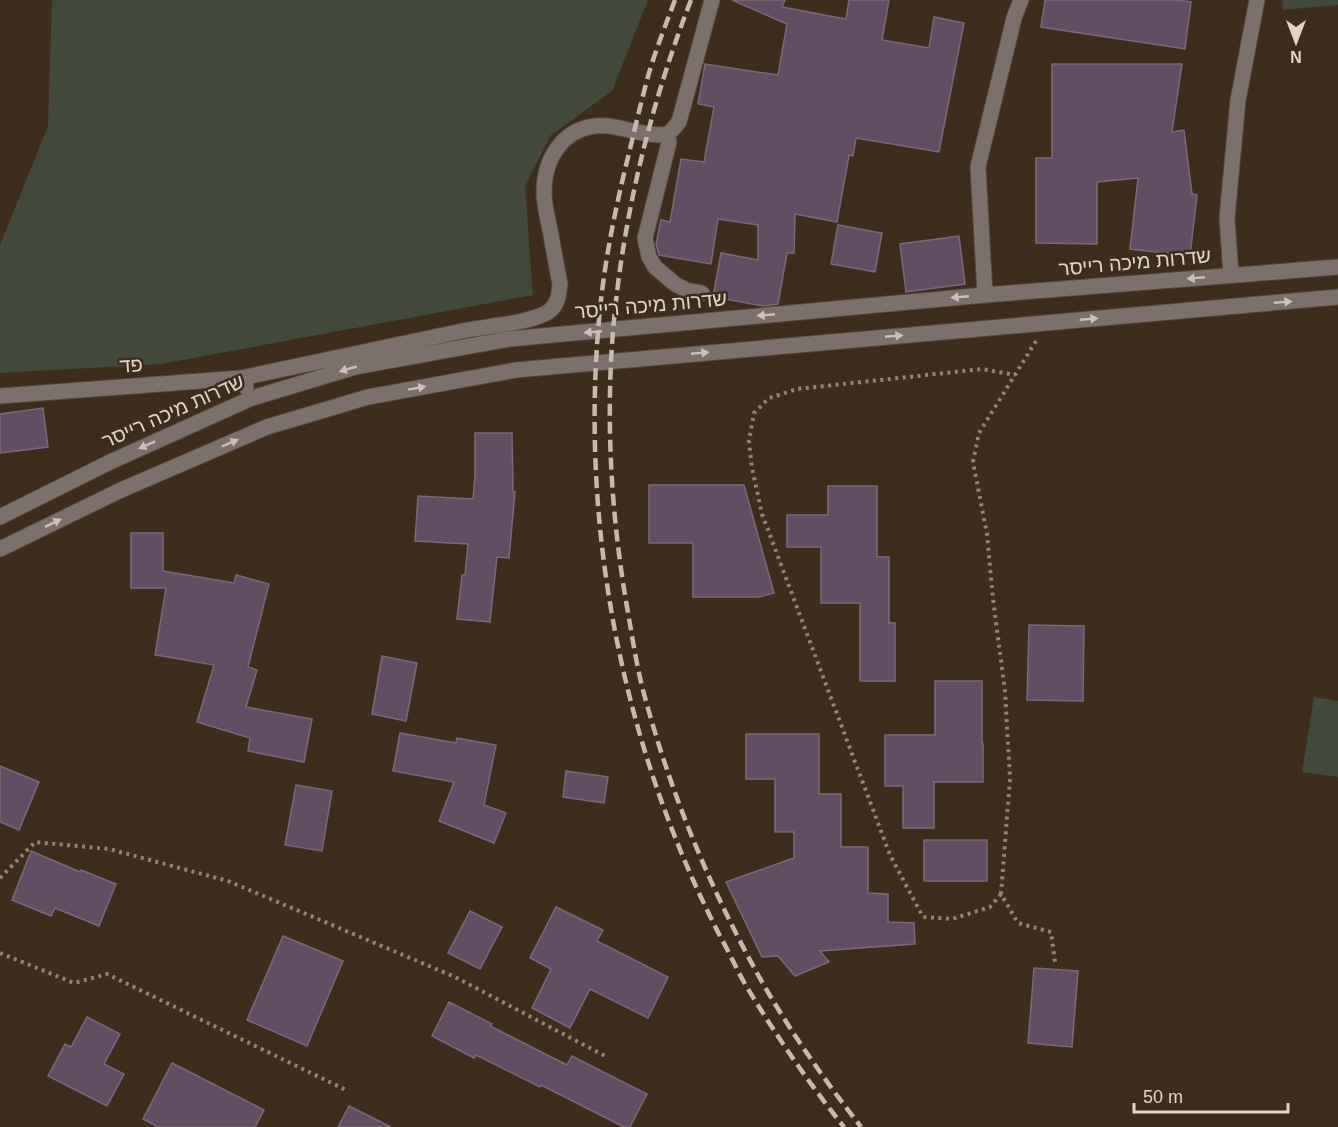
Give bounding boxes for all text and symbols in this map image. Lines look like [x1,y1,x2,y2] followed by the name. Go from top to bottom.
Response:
[1266,12,1326,72] north arrow
[1290,48,1302,65] text: N
[1058,244,1212,280] street label: שדרות מיכה רייסר
[1186,273,1205,283] one-way arrow
[574,287,728,323] street label: שדרות מיכה רייסר
[950,292,969,302] one-way arrow
[1274,297,1293,307] one-way arrow
[756,310,775,320] one-way arrow
[1079,314,1098,324] one-way arrow
[583,327,602,337] one-way arrow
[885,331,904,341] one-way arrow
[691,348,710,358] one-way arrow
[119,353,143,377] street label: פד
[339,365,357,374] one-way arrow
[99,370,247,452] street label: שדרות מיכה רייסר
[407,383,426,392] one-way arrow
[221,438,239,447] one-way arrow
[138,441,155,450] one-way arrow
[44,519,61,528] one-way arrow
[1134,1076,1288,1114] scale bar
[1143,1087,1183,1107] text: 50 m

